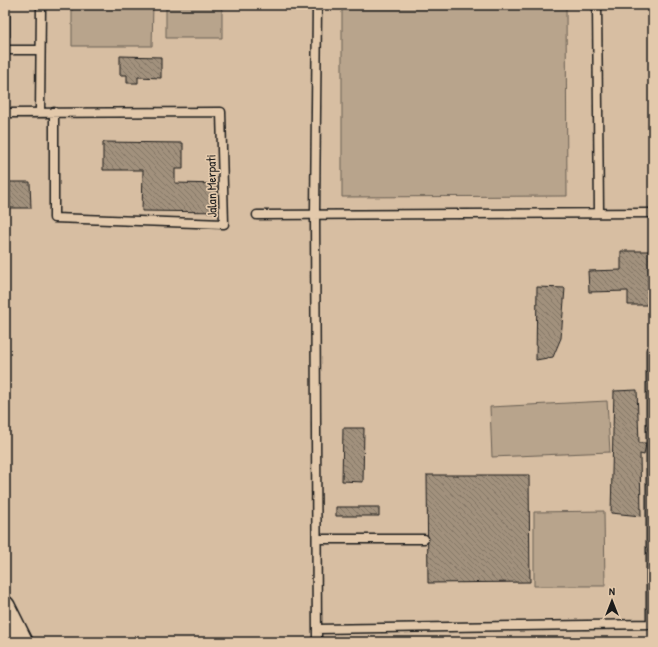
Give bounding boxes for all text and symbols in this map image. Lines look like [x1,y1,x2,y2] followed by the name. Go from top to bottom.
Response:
[201,154,221,218] street label: Jalan Merpati
[592,581,632,621] north arrow
[609,584,615,598] text: N

